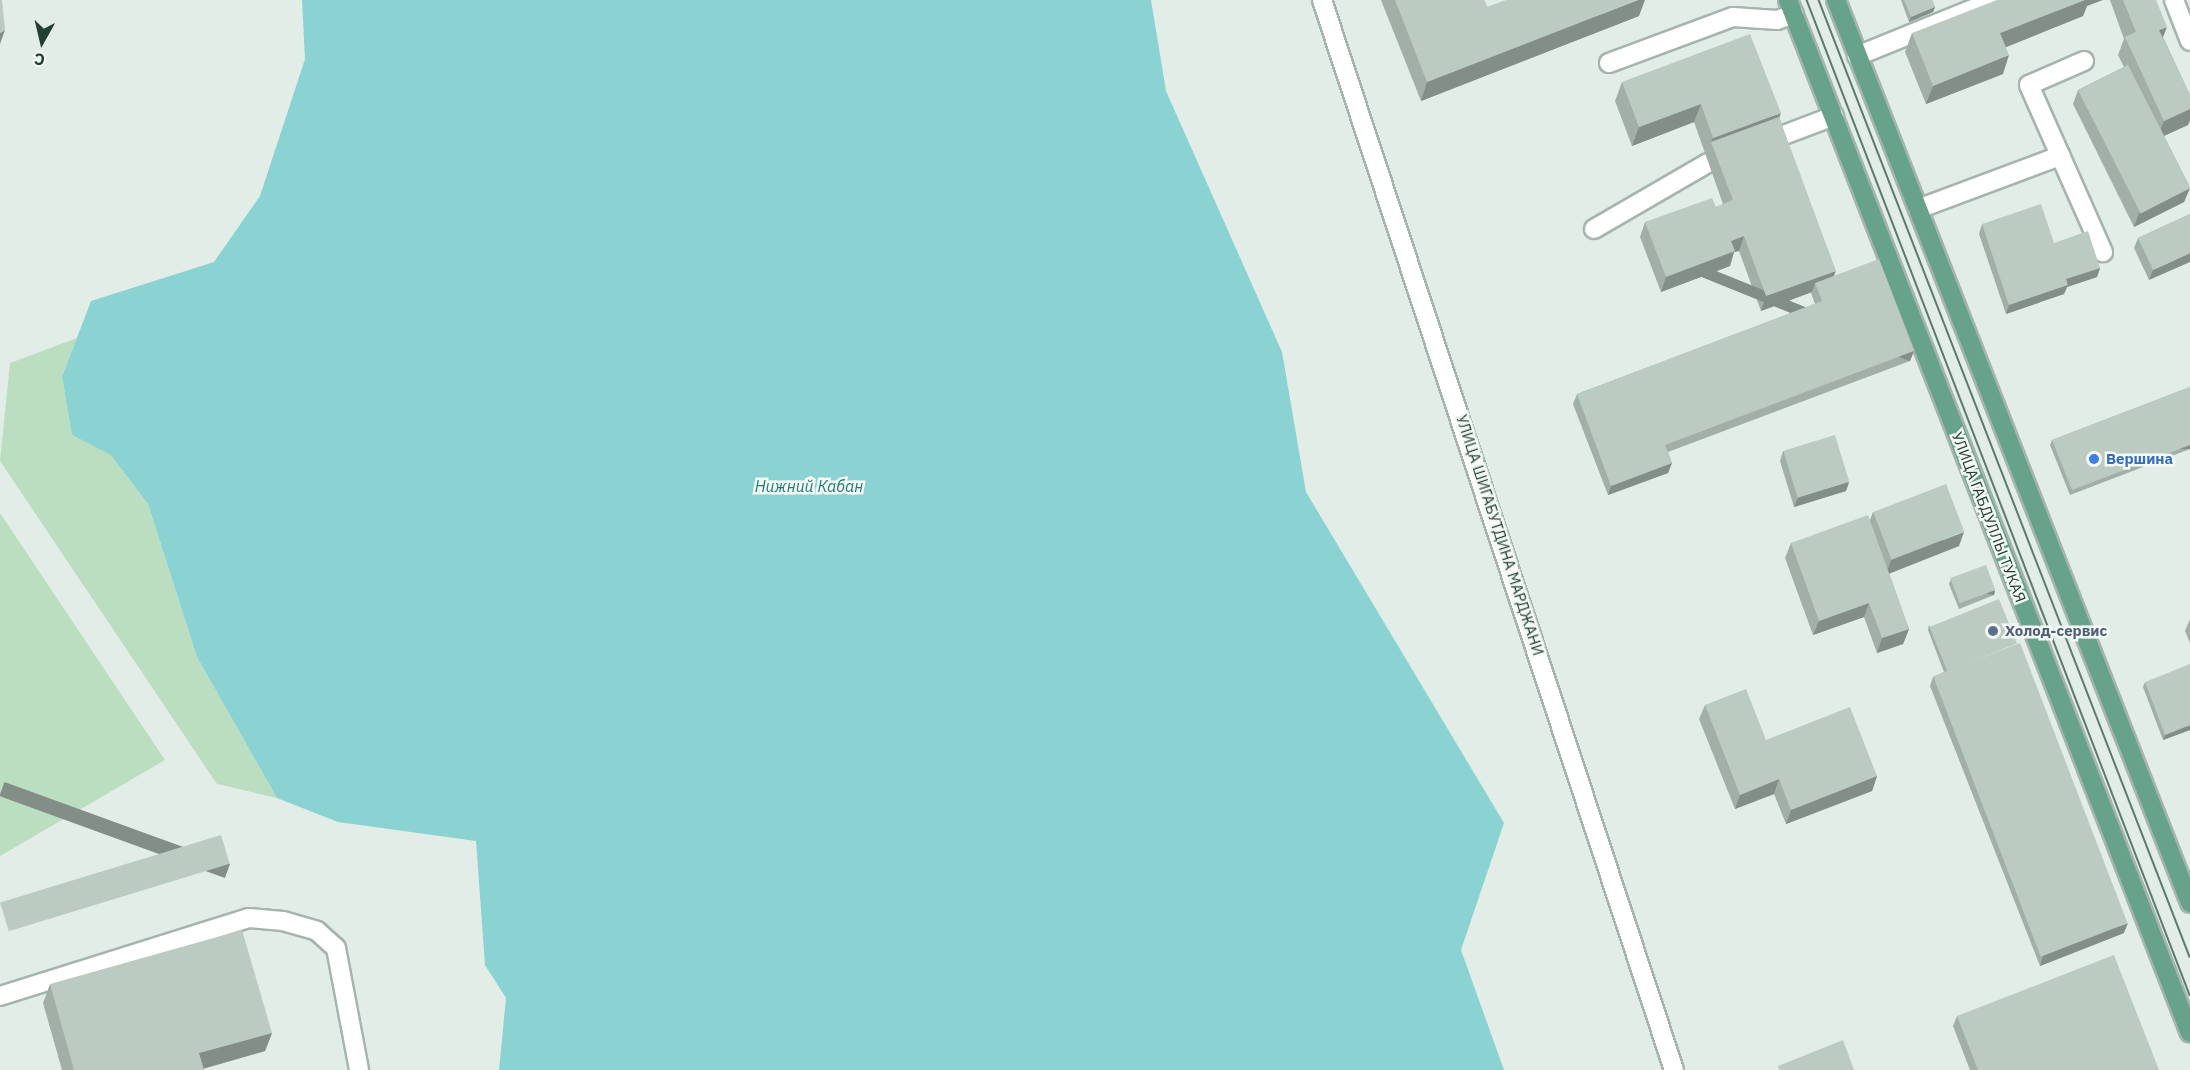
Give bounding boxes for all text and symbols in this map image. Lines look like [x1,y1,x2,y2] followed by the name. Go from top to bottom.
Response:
[12,12,72,72] north arrow
[33,49,46,70] text: С
[1453,412,1547,658] street label: УЛИЦА ШИГАБУТДИНА МАРДЖАНИ
[1948,429,2030,605] street label: УЛИЦА ГАБДУЛЛЫ ТУКАЯ
[2106,450,2173,468] place label: Вершина
[2087,452,2101,466] marker: Вершина
[755,476,863,496] water label: Нижний Кабан
[2005,622,2107,640] place label: Холод-сервис
[1986,624,2000,638] marker: Холод-сервис

